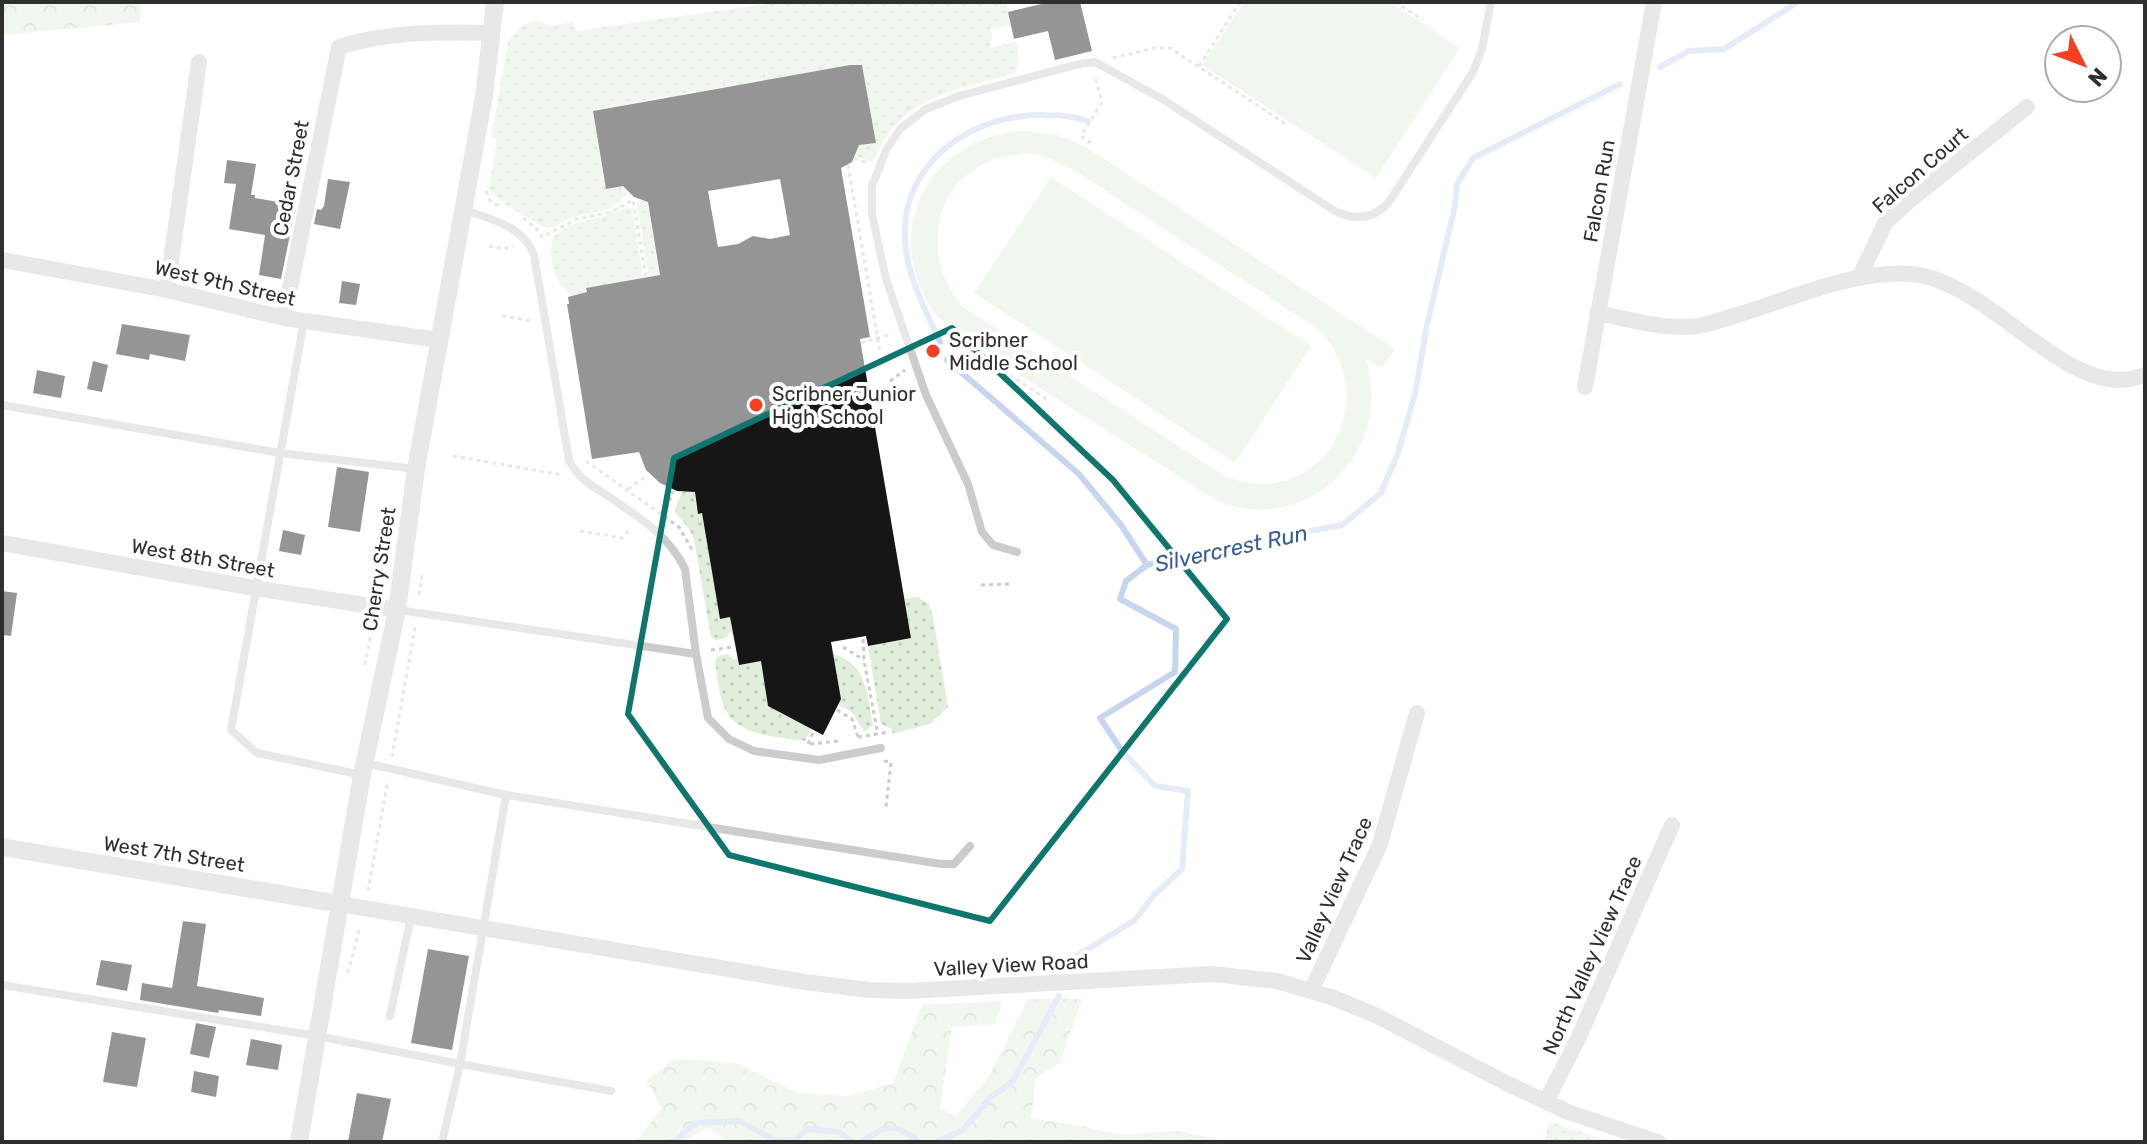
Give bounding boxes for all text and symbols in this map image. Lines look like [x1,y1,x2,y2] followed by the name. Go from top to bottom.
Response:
[2043,24,2123,104] north arrow
[2082,62,2113,92] text: N
[268,118,314,238] street label: Cedar Street
[1867,122,1973,218] street label: Falcon Court
[1578,138,1620,244] street label: Falcon Run
[152,255,298,311] street label: West 9th Street
[949,328,1078,375] place label: Scribner Middle School
[924,342,942,360] marker: Scribner Middle School
[772,382,916,429] place label: Scribner Junior High School
[747,396,765,414] marker: Scribner Junior High School
[357,505,401,633] street label: Cherry Street
[1152,519,1310,578] water label: Silvercrest Run
[129,534,277,582] street label: West 8th Street
[1291,813,1377,967] street label: Valley View Trace
[102,831,247,877] street label: West 7th Street
[1537,852,1647,1058] street label: North Valley View Trace
[933,949,1089,981] street label: Valley View Road

